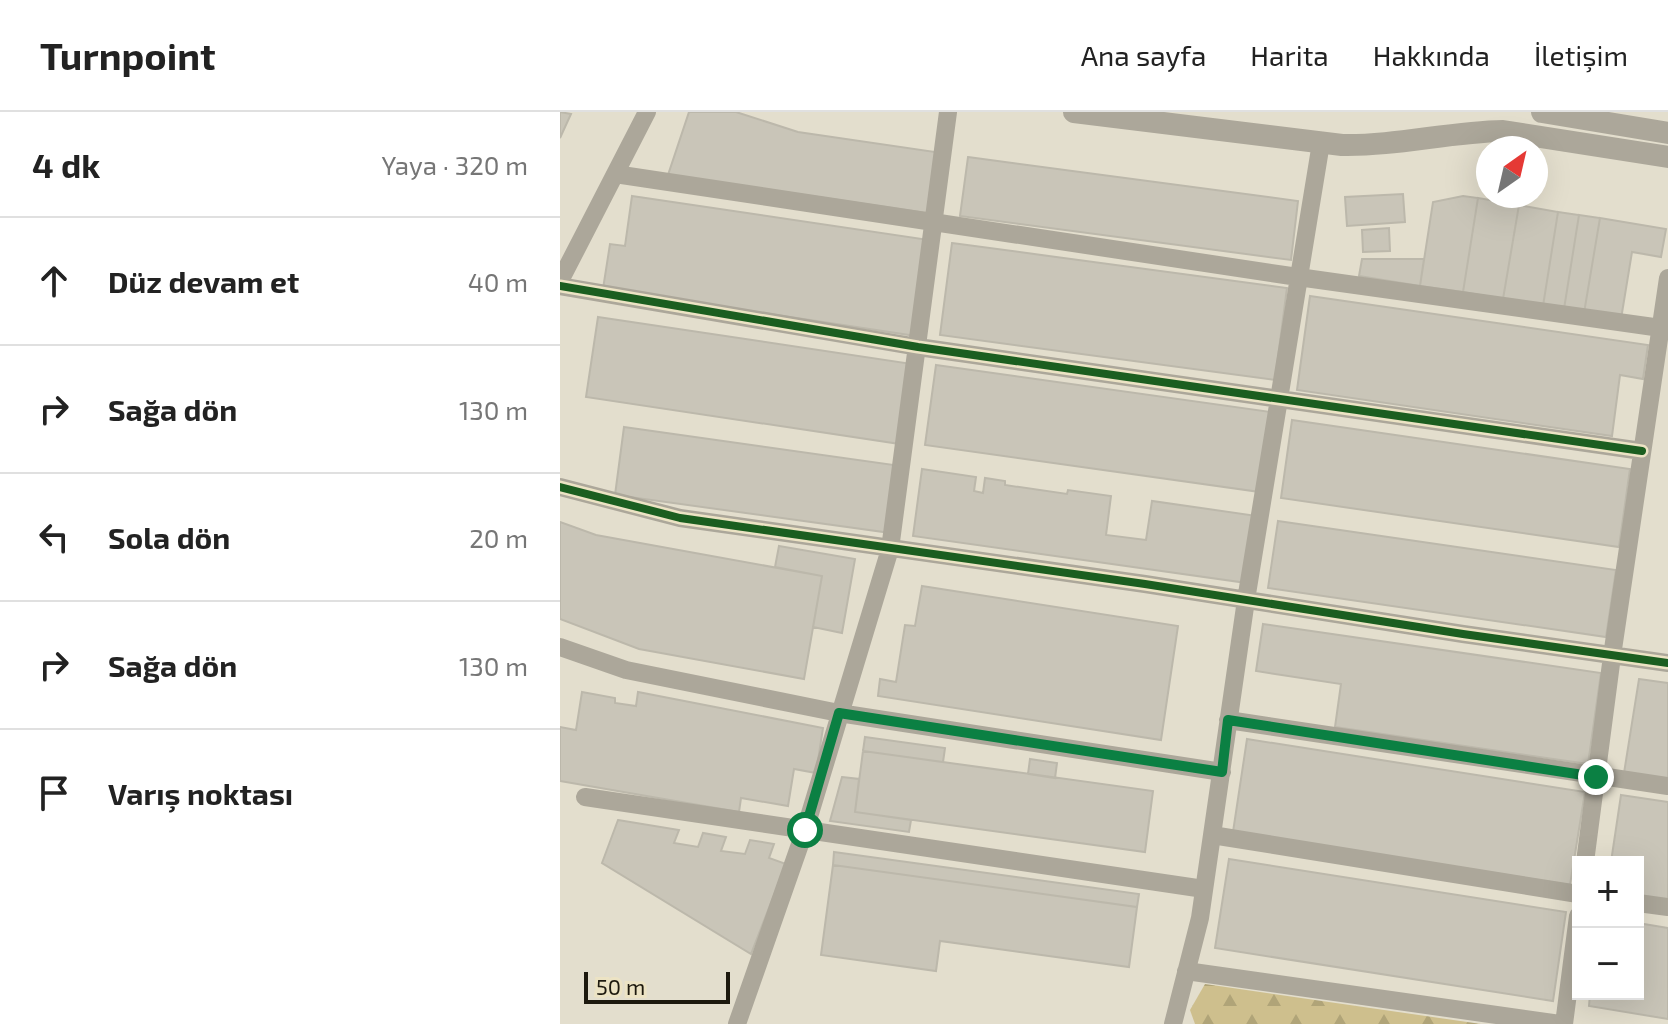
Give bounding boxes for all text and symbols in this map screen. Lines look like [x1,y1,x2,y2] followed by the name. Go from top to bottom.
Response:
[40,32,216,78] text: Turnpoint
[1081,38,1206,72] text: Ana sayfa
[1250,38,1329,72] text: Harita
[1373,38,1490,72] text: Hakkında
[1534,38,1628,72] text: İletişim
[1476,136,1548,208] north arrow
[32,144,100,185] text: 4 dk
[381,149,528,180] text: Yaya · 320 m
[32,259,76,303] icon: ahead
[108,263,299,299] text: Düz devam et
[468,266,528,297] text: 40 m
[32,387,76,431] icon: right
[108,391,237,427] text: Sağa dön
[459,394,528,425] text: 130 m
[32,515,76,559] icon: left
[108,519,230,555] text: Sola dön
[469,522,528,553] text: 20 m
[32,643,76,687] icon: right
[108,647,237,683] text: Sağa dön
[459,650,528,681] text: 130 m
[1578,759,1614,795] route end
[32,771,76,815] icon: arrive
[108,775,293,811] text: Varış noktası
[787,812,823,848] route start
[1572,856,1644,1000] map controls
[1572,856,1644,928] button: +
[1572,928,1644,1000] button: −
[584,968,730,1004] scale bar
[596,973,645,999] text: 50 m

